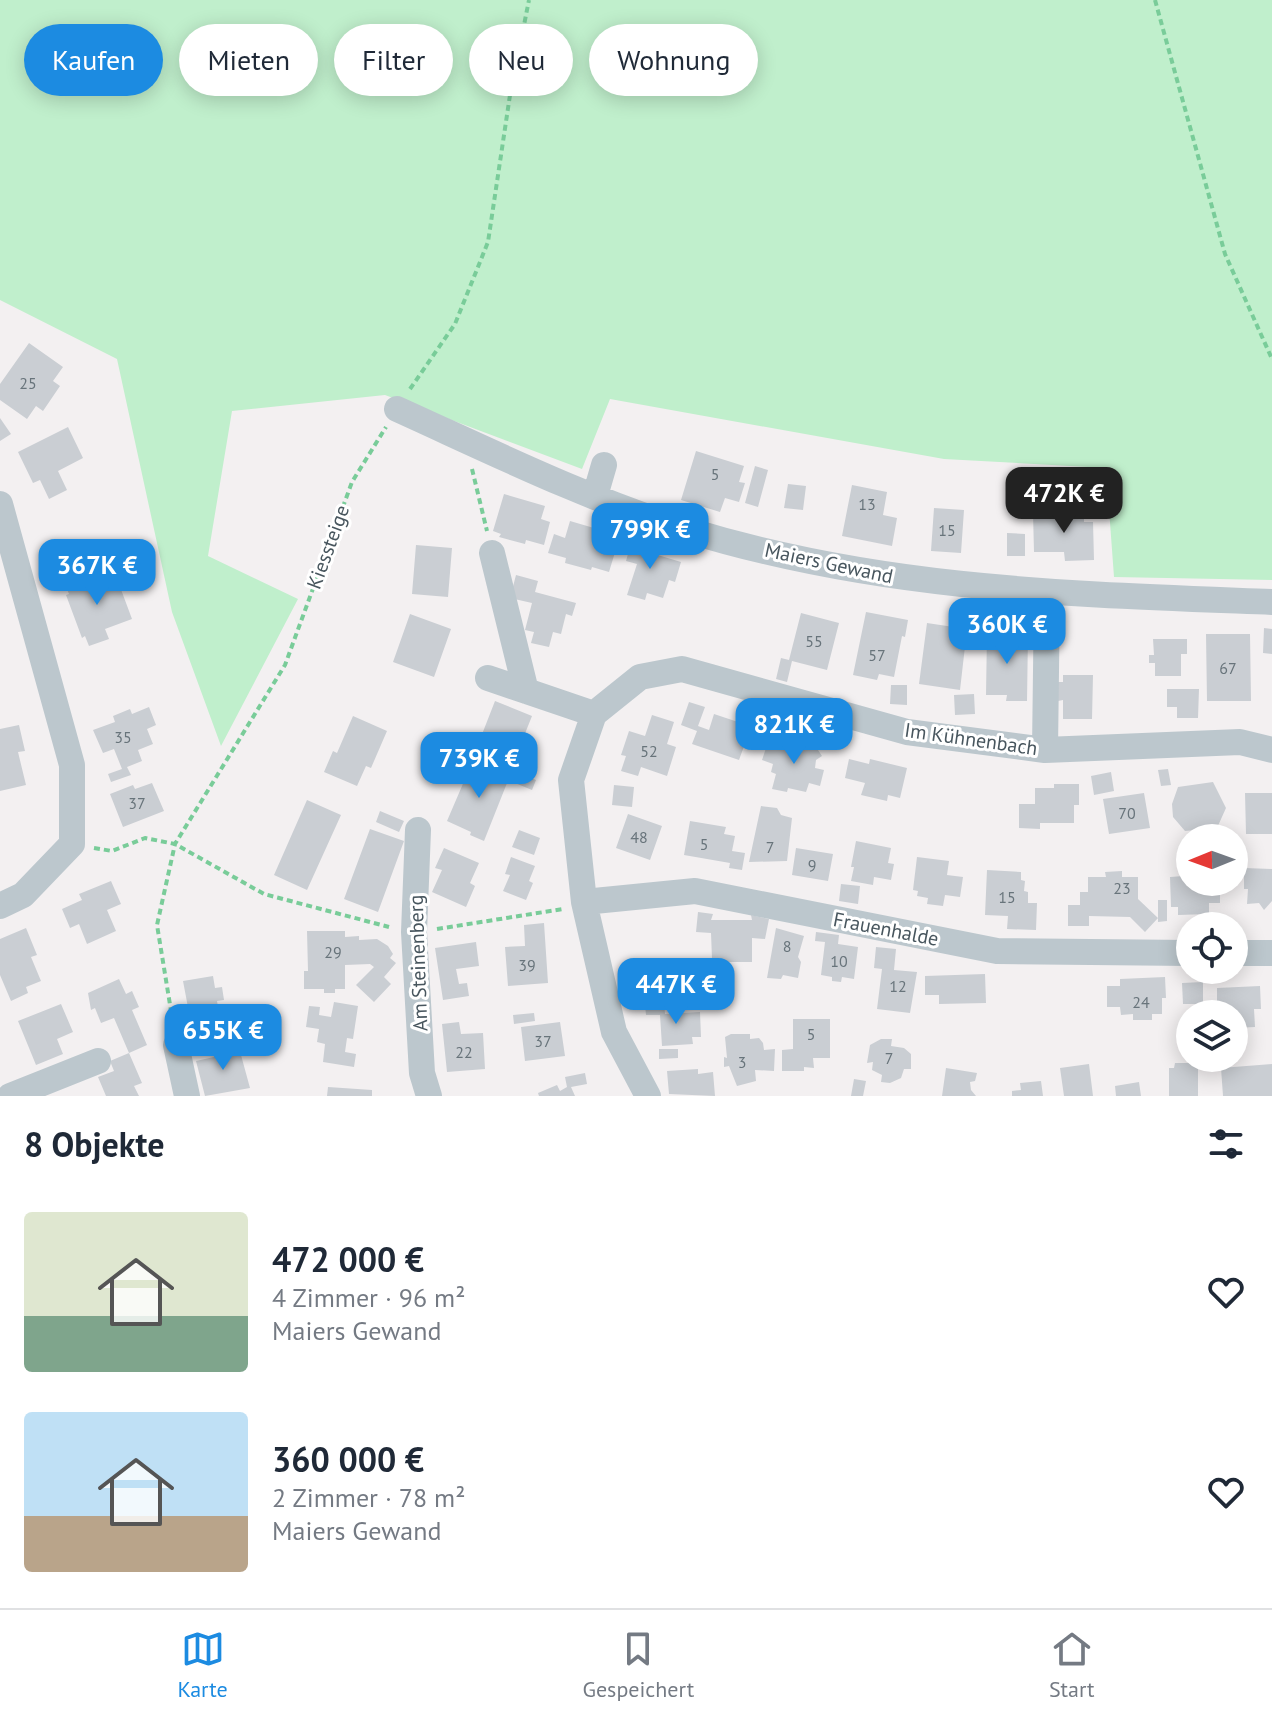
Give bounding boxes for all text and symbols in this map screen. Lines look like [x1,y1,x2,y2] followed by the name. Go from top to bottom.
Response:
[24,24,163,96] chip: Kaufen
[179,24,318,96] chip: Mieten
[334,24,453,96] chip: Filter
[469,24,573,96] chip: Neu
[589,24,758,96] chip: Wohnung
[19,373,37,393] house number: 25
[711,464,719,484] house number: 5
[999,467,1129,535] pin: 472K €
[1024,476,1104,509] text: 472K €
[858,494,876,514] house number: 13
[301,501,355,593] street label: Kiessteige
[585,503,715,571] pin: 799K €
[610,512,690,545] text: 799K €
[938,520,956,540] house number: 15
[763,537,895,589] street label: Maiers Gewand
[32,539,162,607] pin: 367K €
[57,548,137,581] text: 367K €
[942,598,1072,666] pin: 360K €
[967,607,1047,640] text: 360K €
[805,631,823,651] house number: 55
[868,645,886,665] house number: 57
[1219,658,1237,678] house number: 67
[729,698,859,766] pin: 821K €
[754,707,834,740] text: 821K €
[903,717,1039,761] street label: Im Kühnenbach
[114,727,132,747] house number: 35
[414,732,544,800] pin: 739K €
[439,741,519,774] text: 739K €
[640,741,658,761] house number: 52
[128,793,146,813] house number: 37
[1118,803,1136,823] house number: 70
[1176,824,1248,896] north arrow
[1176,824,1248,1072] map controls
[630,827,648,847] house number: 48
[700,834,708,854] house number: 5
[766,837,774,857] house number: 7
[808,855,816,875] house number: 9
[1113,878,1131,898] house number: 23
[998,887,1016,907] house number: 15
[403,894,433,1032] street label: Am Steinenberg
[831,906,941,952] street label: Frauenhalde
[1176,912,1248,984] button: locate
[783,936,791,956] house number: 8
[324,942,342,962] house number: 29
[830,951,848,971] house number: 10
[518,955,536,975] house number: 39
[611,958,741,1026] pin: 447K €
[636,967,716,1000] text: 447K €
[889,976,907,996] house number: 12
[1132,992,1150,1012] house number: 24
[1176,1000,1248,1072] button: layers
[158,1004,288,1072] pin: 655K €
[183,1013,263,1046] text: 655K €
[807,1024,815,1044] house number: 5
[534,1031,552,1051] house number: 37
[455,1042,473,1062] house number: 22
[885,1048,893,1068] house number: 7
[738,1052,746,1072] house number: 3
[24,1122,165,1166] text: 8 Objekte
[1204,1122,1248,1166] icon: filters
[272,1237,424,1281] text: 472 000 €
[88,1244,184,1340] icon: home
[1204,1270,1248,1314] icon: heart
[272,1281,465,1314] text: 4 Zimmer · 96 m²
[272,1314,441,1347] text: Maiers Gewand
[272,1437,424,1481] text: 360 000 €
[88,1444,184,1540] icon: home
[1204,1470,1248,1514] icon: heart
[272,1481,465,1514] text: 2 Zimmer · 78 m²
[272,1514,441,1547] text: Maiers Gewand
[177,1627,228,1703] tab: Karte
[582,1627,694,1703] tab: Gespeichert
[1049,1627,1095,1703] tab: Start

